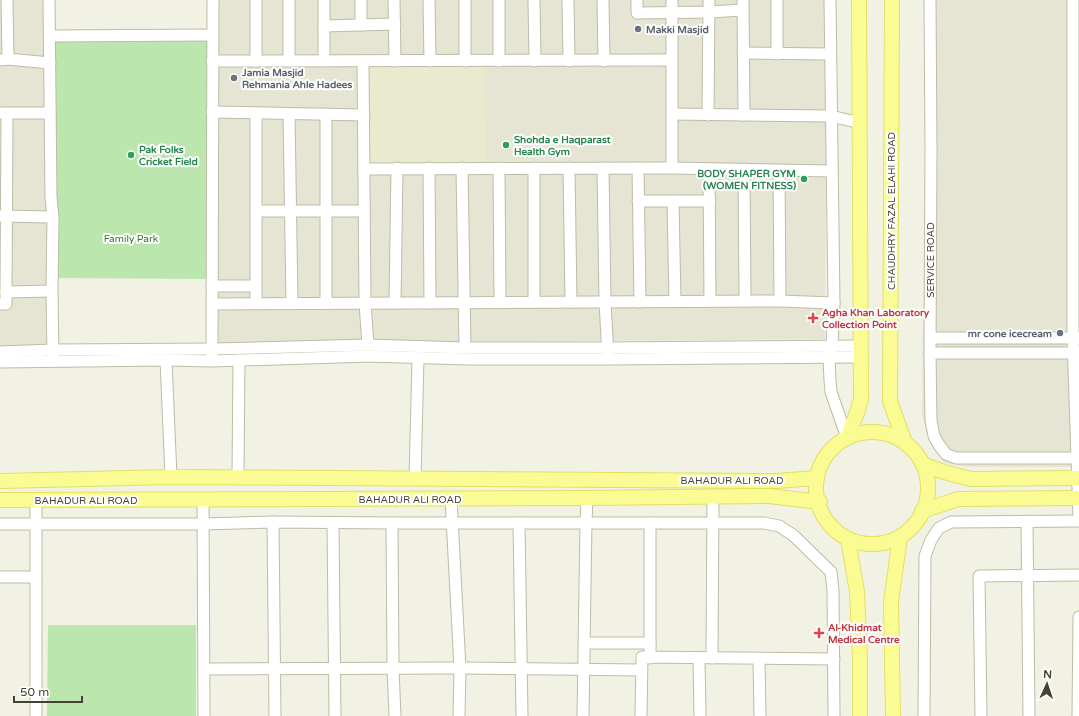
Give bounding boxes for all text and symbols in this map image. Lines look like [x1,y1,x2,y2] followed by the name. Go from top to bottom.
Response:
[633,24,643,34] marker: Makki Masjid
[646,24,709,36] place label: Makki Masjid
[241,67,353,91] place label: Jamia Masjid Rehmania Ahle Hadees
[229,73,239,83] marker: Jamia Masjid Rehmania Ahle Hadees
[886,132,898,290] street label: CHAUDHRY FAZAL ELAHI ROAD
[514,134,611,158] place label: Shohda e Haqparast Health Gym
[501,140,511,150] marker: Shohda e Haqparast Health Gym
[139,144,198,168] place label: Pak Folks Cricket Field
[126,150,136,160] marker: Pak Folks Cricket Field
[697,168,796,192] place label: BODY SHAPER GYM (WOMEN FITNESS)
[799,174,809,184] marker: BODY SHAPER GYM (WOMEN FITNESS)
[925,222,937,298] street label: SERVICE ROAD
[104,233,159,245] park label: Family Park
[822,307,930,331] place label: Agha Khan Laboratory Collection Point
[807,312,819,324] marker: Agha Khan Laboratory Collection Point
[968,328,1052,340] place label: mr cone icecream
[1055,328,1065,338] marker: mr cone icecream
[681,475,783,487] street label: BAHADUR ALI ROAD
[359,494,461,506] street label: BAHADUR ALI ROAD
[35,495,137,507] street label: BAHADUR ALI ROAD
[828,622,900,646] place label: Al-Khidmat Medical Centre
[813,627,825,639] marker: Al-Khidmat Medical Centre
[1027,664,1067,704] north arrow
[1043,668,1052,681] text: N
[14,678,82,704] scale bar
[20,685,49,699] text: 50 m

